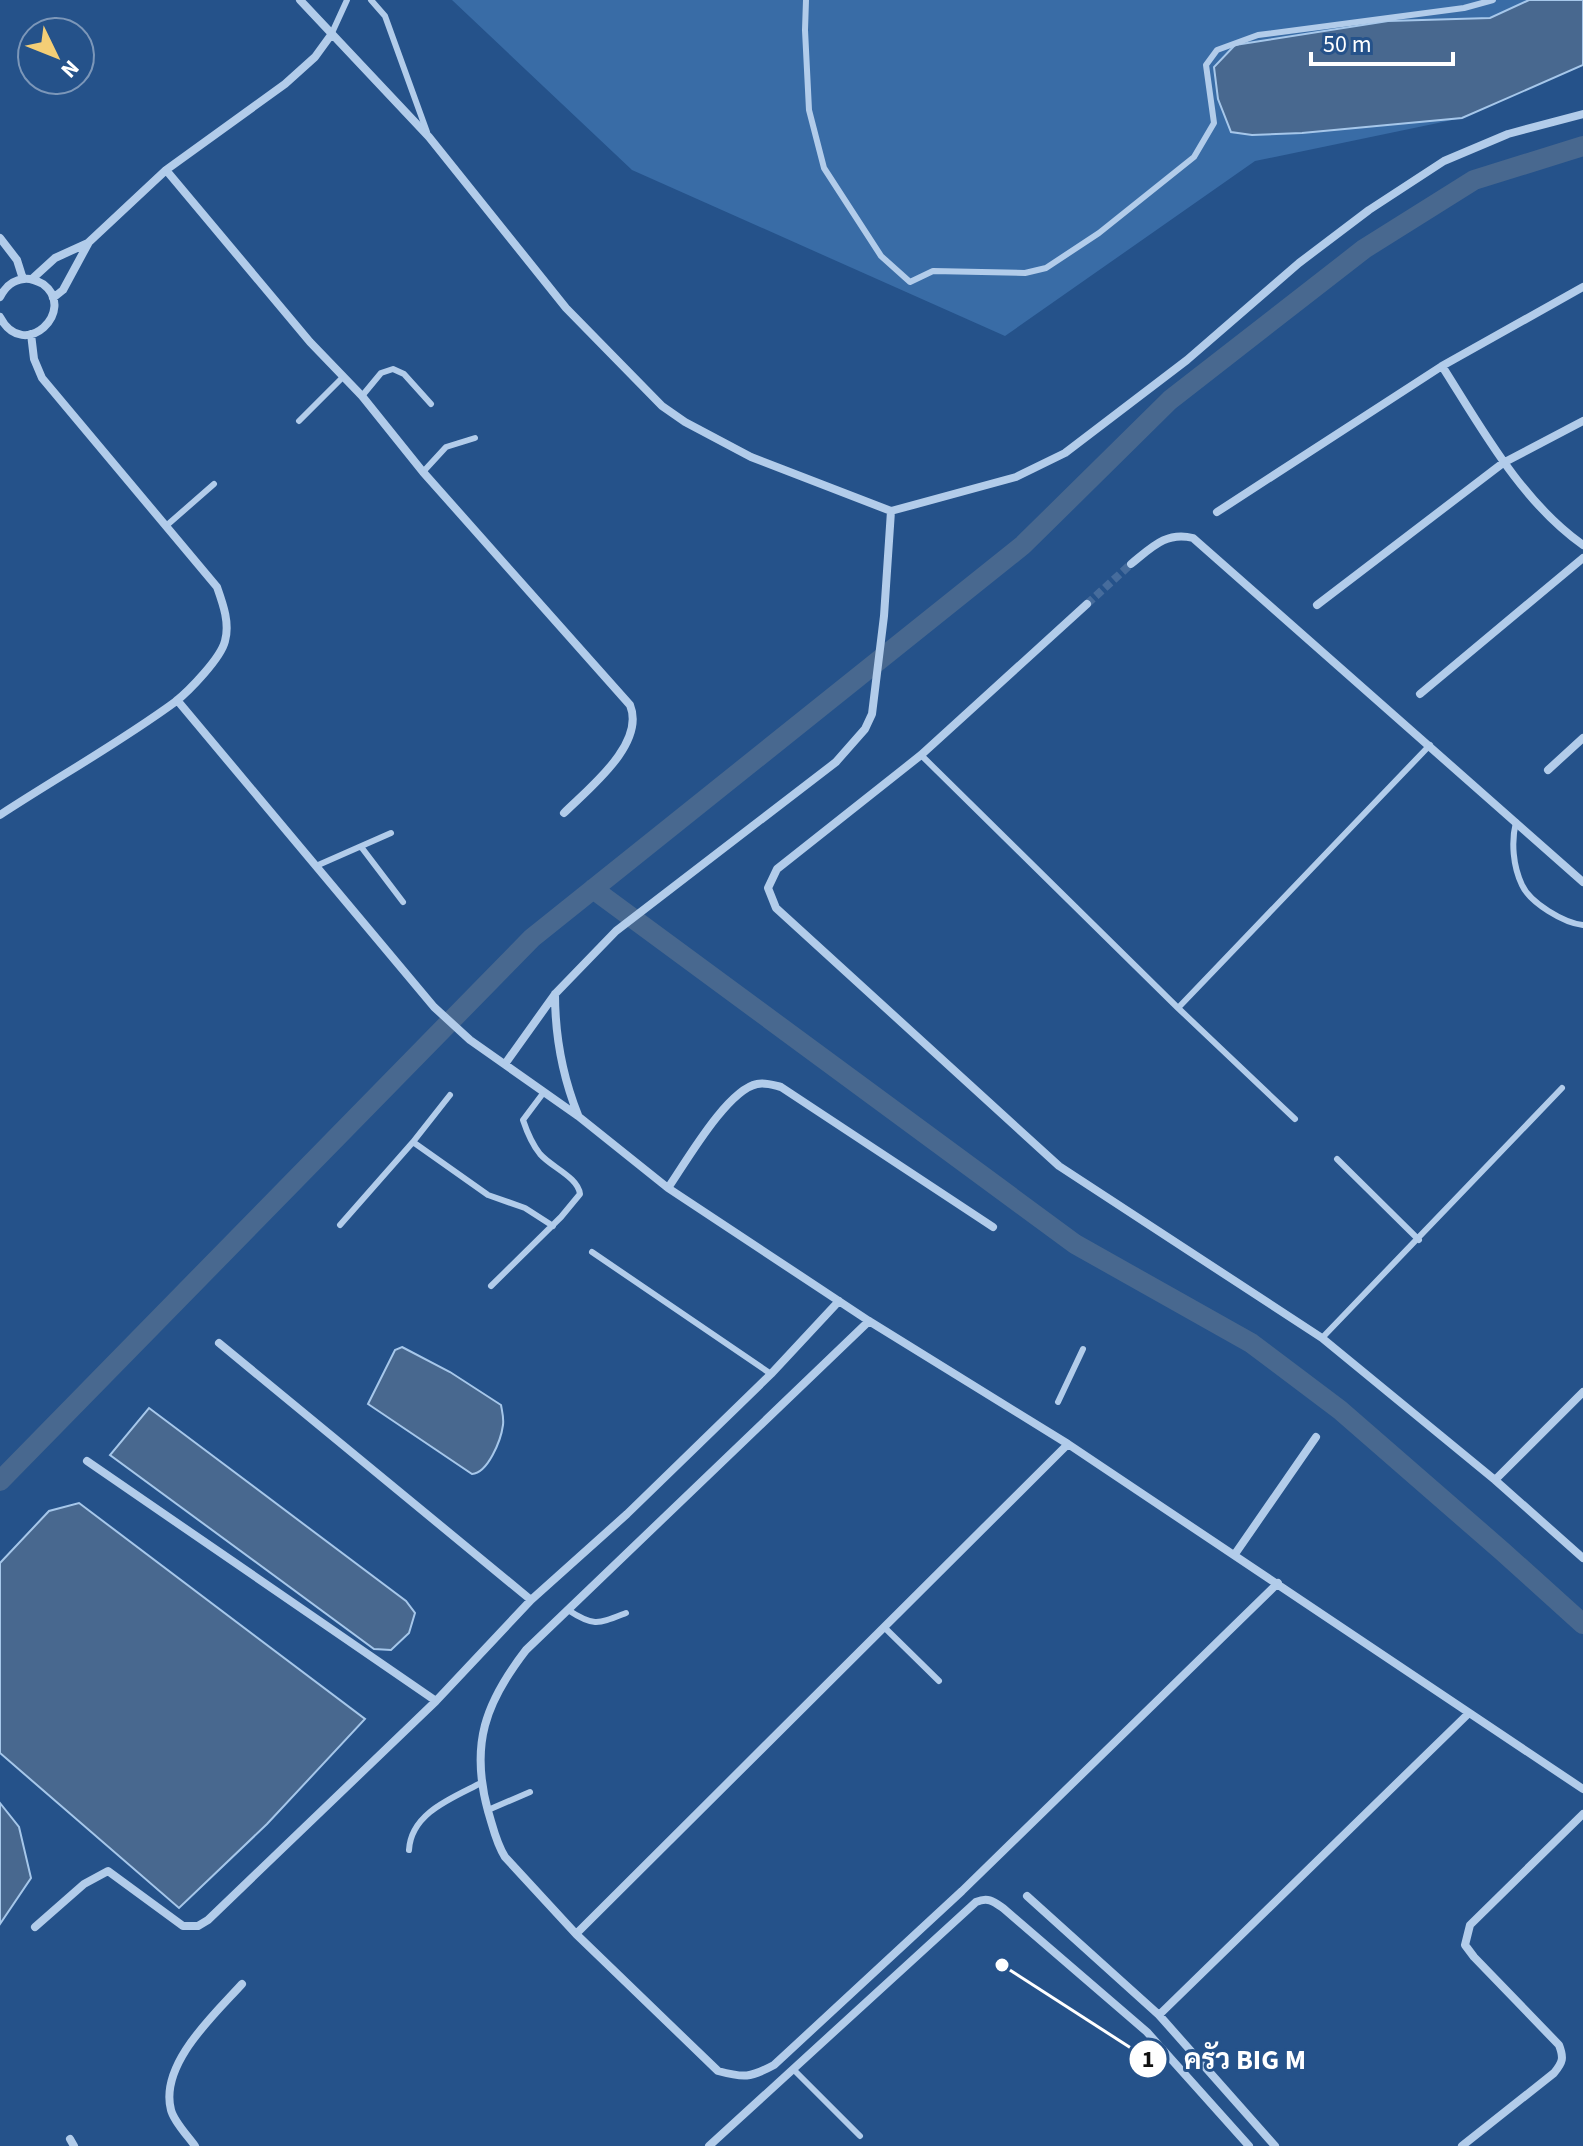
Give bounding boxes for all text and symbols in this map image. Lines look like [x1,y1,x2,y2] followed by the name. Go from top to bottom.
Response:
[16,16,96,96] north arrow
[1311,16,1453,66] scale bar
[1323,27,1372,62] text: 50 m
[53,53,87,85] text: N
[1128,2033,1322,2085] callout: ครัว BIG M
[1184,2040,1306,2080] text: ครัว BIG M
[1142,2042,1154,2077] text: 1

